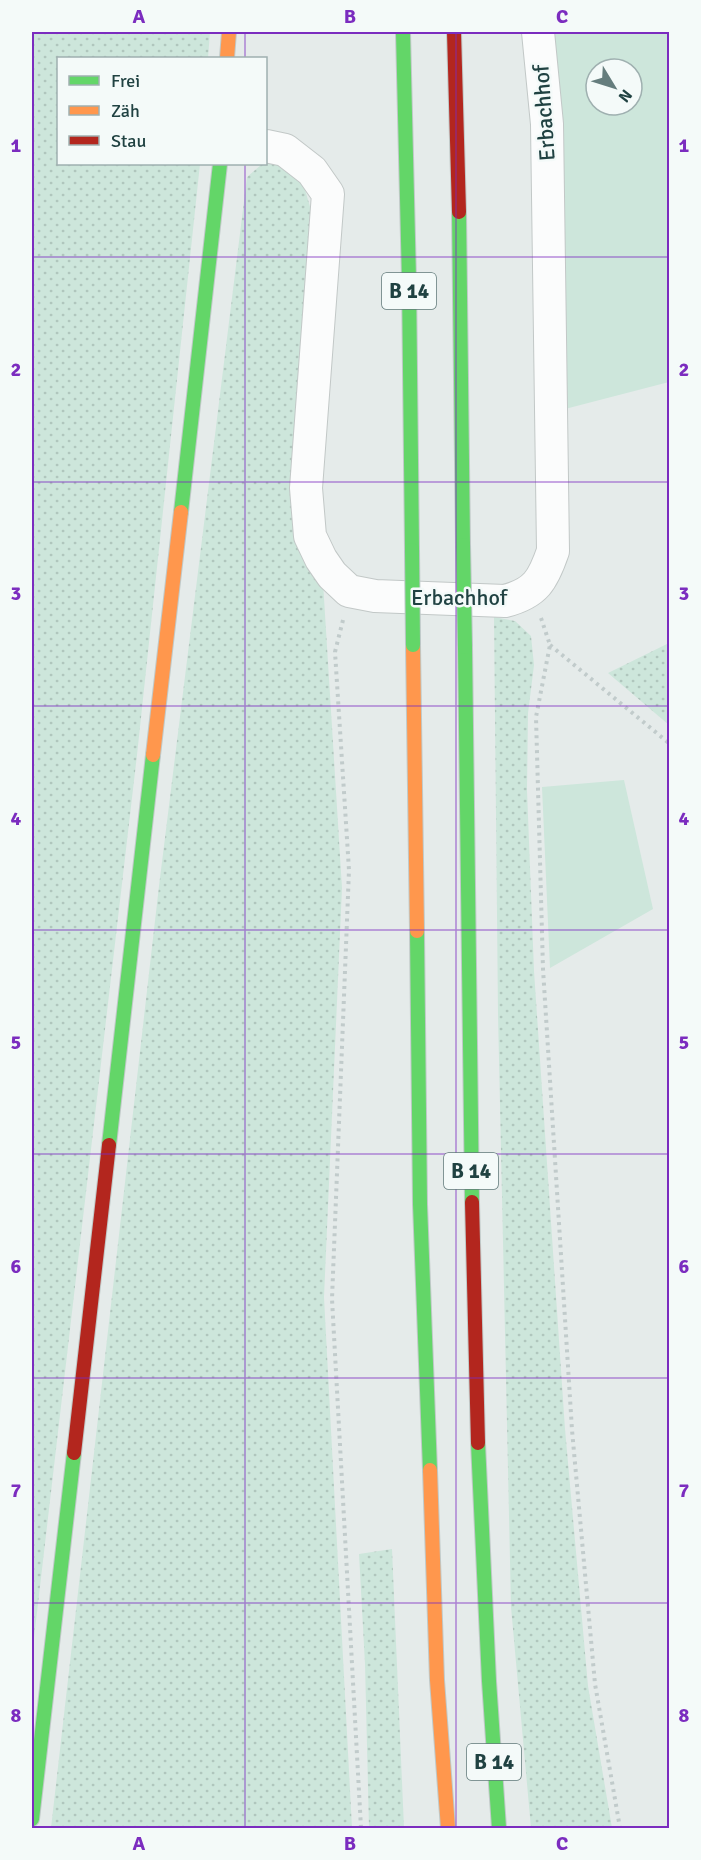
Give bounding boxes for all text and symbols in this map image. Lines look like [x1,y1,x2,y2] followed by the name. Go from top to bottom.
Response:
[133,4,146,29] text: A
[344,4,356,29] text: B
[556,4,568,29] text: C
[57,57,267,165] legend
[584,57,644,117] north arrow
[527,62,561,162] street label: Erbachhof
[111,70,140,92] text: Frei
[614,85,636,106] text: N
[111,100,140,122] text: Zäh
[111,130,146,152] text: Stau
[11,133,22,158] text: 1
[679,133,690,158] text: 1
[382,273,436,309] road number: B 14
[11,357,21,382] text: 2
[679,357,689,382] text: 2
[11,581,21,606] text: 3
[679,581,689,606] text: 3
[411,584,509,611] street label: Erbachhof
[11,806,22,831] text: 4
[679,806,690,831] text: 4
[11,1030,21,1055] text: 5
[679,1030,689,1055] text: 5
[444,1153,498,1189] road number: B 14
[11,1254,22,1279] text: 6
[679,1254,690,1279] text: 6
[11,1478,22,1503] text: 7
[679,1478,690,1503] text: 7
[11,1703,22,1728] text: 8
[679,1703,690,1728] text: 8
[467,1744,521,1780] road number: B 14
[133,1831,146,1856] text: A
[344,1831,356,1856] text: B
[556,1831,568,1856] text: C

